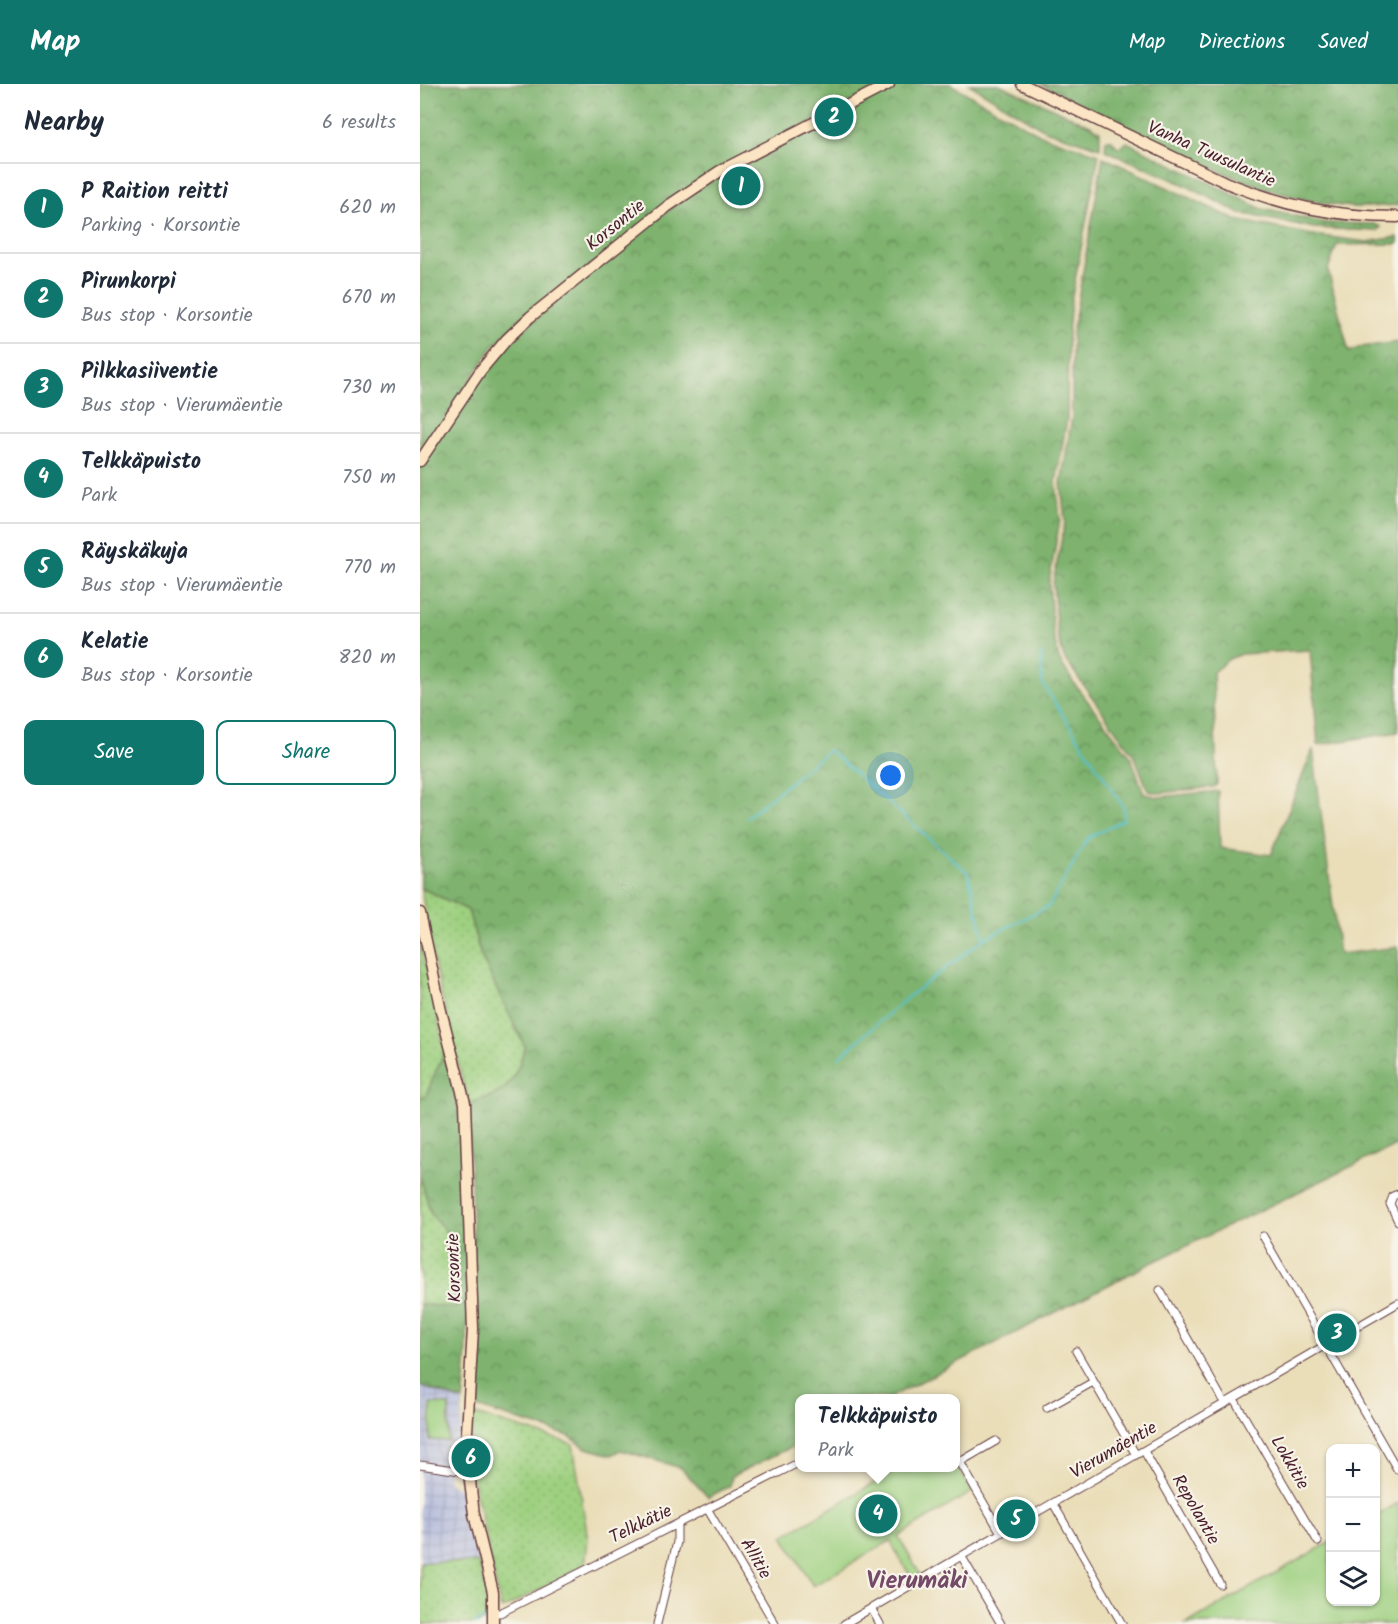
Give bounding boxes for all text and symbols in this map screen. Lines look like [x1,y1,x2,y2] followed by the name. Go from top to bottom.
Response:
[30,20,81,65] text: Map
[1129,26,1165,59] text: Map
[1198,26,1285,59] text: Directions
[1318,26,1368,59] text: Saved
[814,94,854,140] pin: 2
[24,102,104,144] text: Nearby
[322,107,396,139] text: 6 results
[1142,114,1280,196] street label: Vanha Tuusulantie
[722,164,760,208] pin: 1
[81,175,228,210] text: P Raition reitti
[40,192,47,224] text: 1
[339,192,396,224] text: 620 m
[580,193,652,259] street label: Korsontie
[81,210,240,242] text: Parking · Korsontie
[81,265,176,300] text: Pirunkorpi
[38,282,49,314] text: 2
[342,282,396,314] text: 670 m
[81,300,253,332] text: Bus stop · Korsontie
[81,355,218,390] text: Pilkkasiiventie
[38,372,49,404] text: 3
[341,372,396,404] text: 730 m
[81,390,283,422] text: Bus stop · Vierumäentie
[81,445,201,480] text: Telkkäpuisto
[38,462,49,494] text: 4
[342,462,396,494] text: 750 m
[81,480,117,512] text: Park
[81,535,188,570] text: Räyskäkuja
[38,552,49,584] text: 5
[344,552,396,584] text: 770 m
[81,570,283,602] text: Bus stop · Vierumäentie
[81,625,148,660] text: Kelatie
[38,642,49,674] text: 6
[338,642,396,674] text: 820 m
[81,660,253,692] text: Bus stop · Korsontie
[24,720,204,785] button: Save
[216,720,396,785] button: Share
[876,761,905,790] your location
[439,1233,471,1303] street label: Korsontie
[1318,1310,1356,1356] pin: 3
[795,1394,960,1472] popup
[817,1400,938,1435] text: Telkkäpuisto
[1065,1414,1163,1488] street label: Vierumäentie
[1262,1430,1316,1496] street label: Lokkitie
[817,1435,854,1467] text: Park
[452,1436,490,1480] pin: 6
[1326,1444,1380,1606] map controls
[1326,1444,1380,1498] button: +
[1163,1469,1227,1551] street label: Repolantie
[858,1492,898,1536] pin: 4
[996,1496,1036,1542] pin: 5
[605,1497,677,1553] street label: Telkkätie
[1326,1498,1380,1552] button: −
[732,1533,778,1585] street label: Allitie
[1326,1552,1380,1606] button: layers
[866,1562,968,1601] district label: Vierumäki

